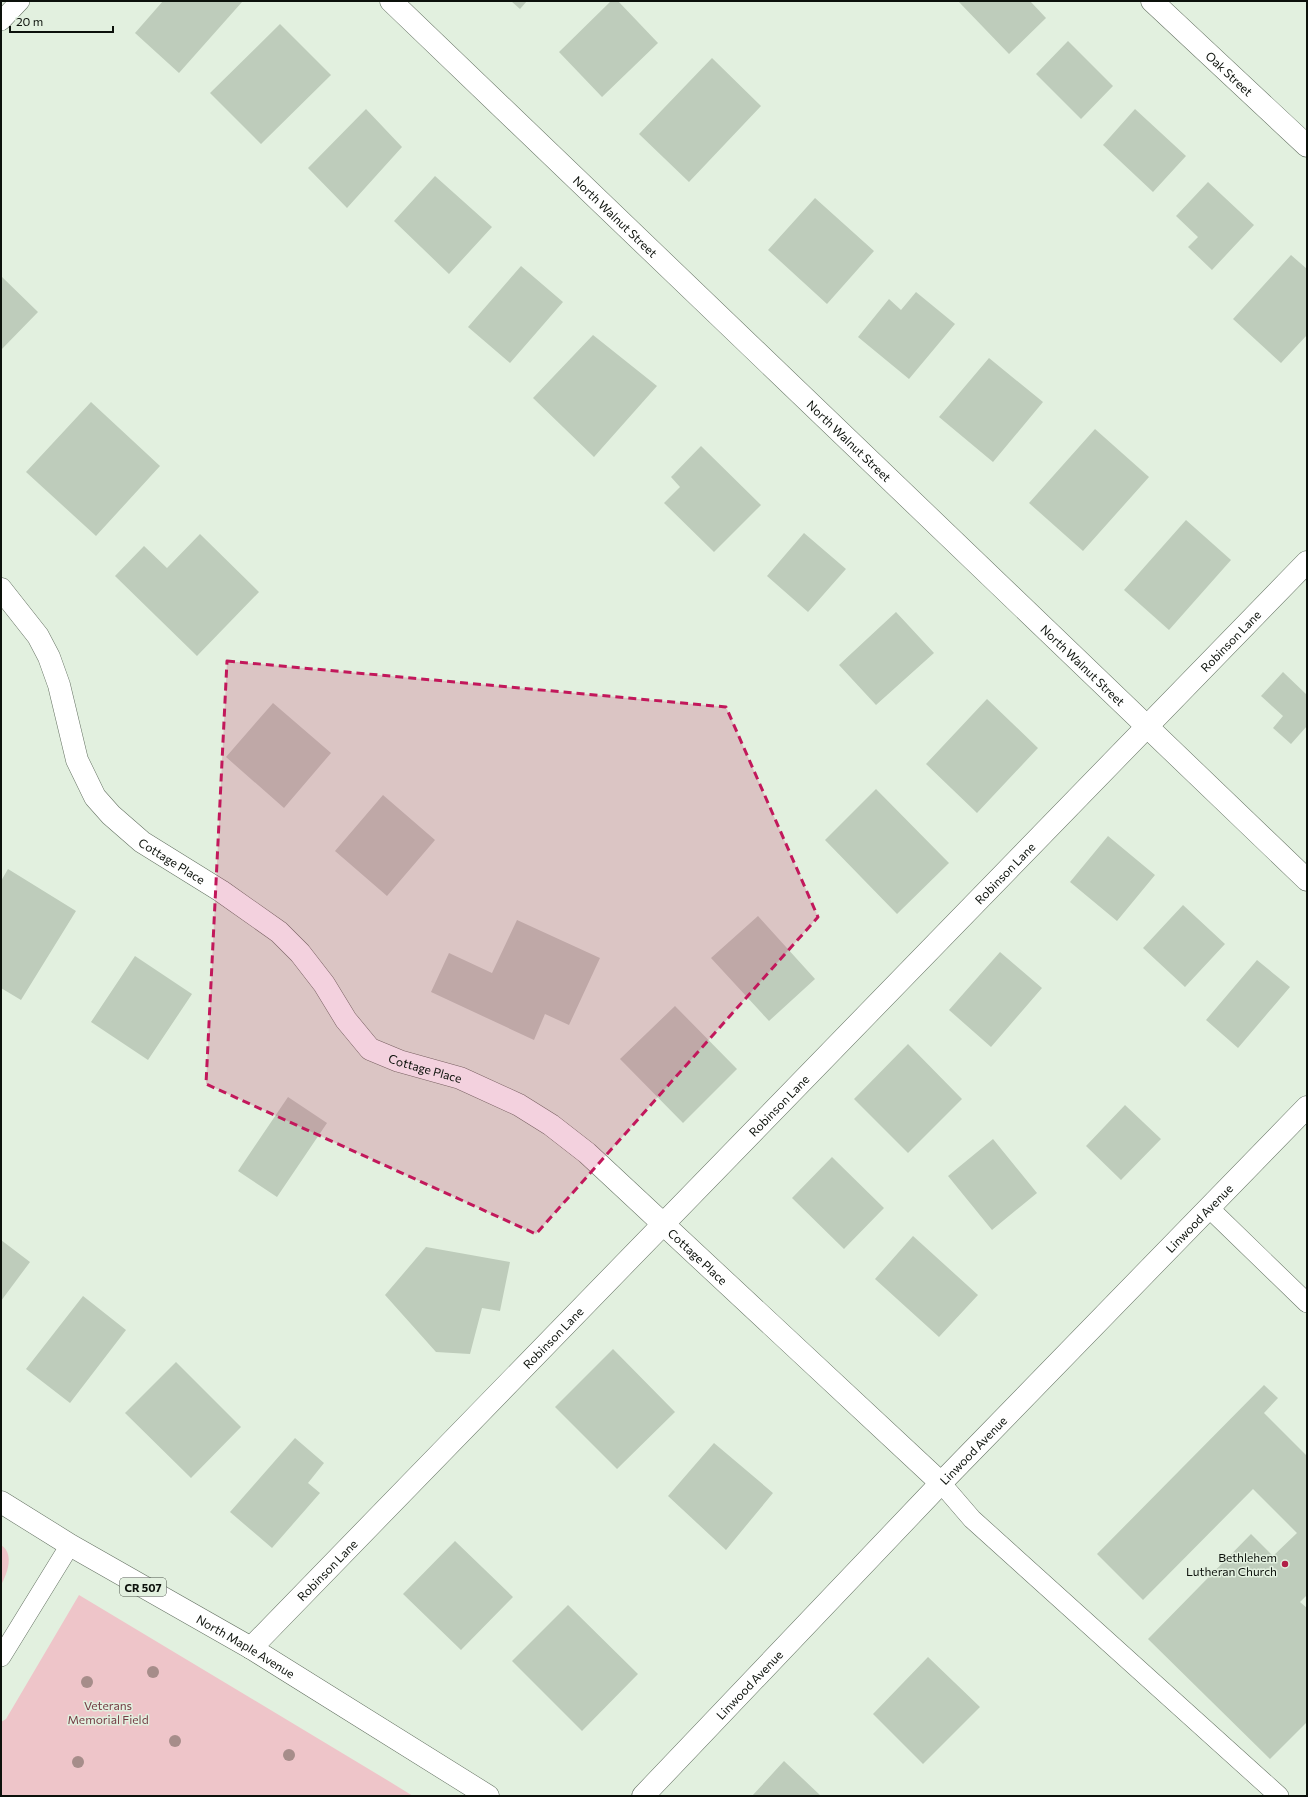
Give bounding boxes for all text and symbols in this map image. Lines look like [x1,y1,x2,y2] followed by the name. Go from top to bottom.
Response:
[10,8,113,34] scale bar
[16,14,43,28] text: 20 m
[1203,48,1256,99] street label: Oak Street
[571,173,660,260] street label: North Walnut Street
[804,397,894,484] street label: North Walnut Street
[1198,607,1263,674] street label: Robinson Lane
[1038,622,1128,708] street label: North Walnut Street
[136,835,208,886] street label: Cottage Place
[972,839,1038,907] street label: Robinson Lane
[386,1050,463,1085] street label: Cottage Place
[746,1072,812,1139] street label: Robinson Lane
[1163,1181,1235,1255] street label: Linwood Avenue
[665,1225,730,1287] street label: Cottage Place
[520,1304,586,1371] street label: Robinson Lane
[937,1413,1009,1487] street label: Linwood Avenue
[294,1536,360,1603] street label: Robinson Lane
[1186,1550,1277,1578] place label: Bethlehem Lutheran Church
[1280,1559,1290,1569] marker: Bethlehem Lutheran Church
[120,1578,166,1596] road number: CR 507
[194,1612,297,1681] street label: North Maple Avenue
[713,1647,785,1722] street label: Linwood Avenue
[67,1698,149,1726] park label: Veterans Memorial Field

